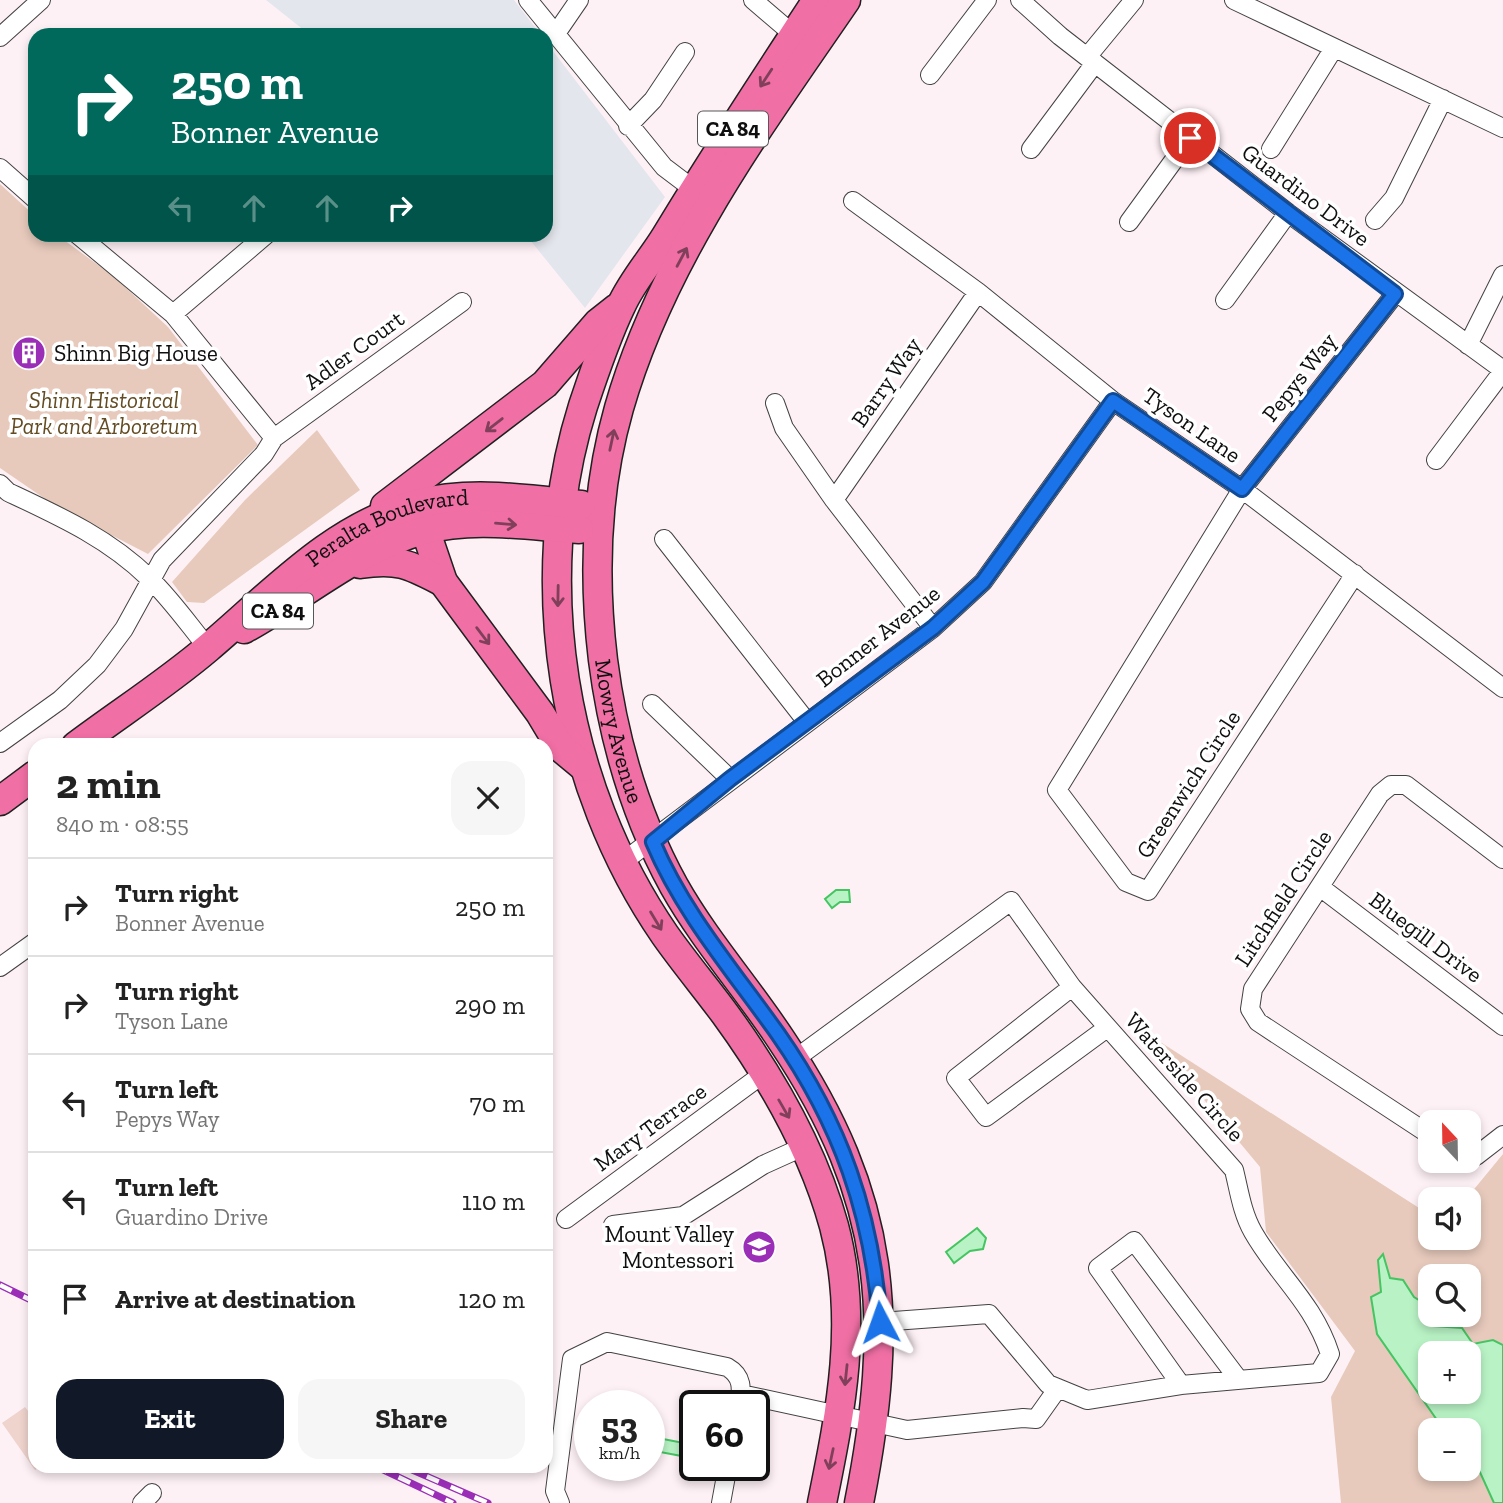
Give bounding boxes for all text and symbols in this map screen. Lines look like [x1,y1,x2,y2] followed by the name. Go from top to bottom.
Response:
[171,53,303,112] text: 250 m
[56,56,147,147] icon: right
[759,67,773,87] one-way arrow
[1160,108,1220,168] pin
[698,111,768,146] road number: CA 84
[171,113,379,151] text: Bonner Avenue
[1171,119,1209,157] icon: arrive
[1236,138,1376,252] street label: Guardino Drive
[162,189,200,227] icon: left
[235,189,273,227] icon: ahead
[308,189,346,227] icon: ahead
[381,189,419,227] icon: right
[675,248,689,268] one-way arrow
[299,304,410,396] street label: Adler Court
[1256,327,1342,427] street label: Pepys Way
[845,332,927,432] street label: Barry Way
[10,334,48,372] building icon: Shinn Big House
[54,339,218,367] place label: Shinn Big House
[1138,381,1246,469] street label: Tyson Lane
[10,386,198,440] park label: Shinn Historical Park and Arboretum
[485,418,504,433] one-way arrow
[606,429,620,452] one-way arrow
[300,483,470,572] street label: Peralta Boulevard
[494,518,517,531] one-way arrow
[810,579,946,693] street label: Bonner Avenue
[551,585,565,608] one-way arrow
[243,594,313,628] road number: CA 84
[475,627,490,646] one-way arrow
[589,657,650,807] street label: Mowry Avenue
[1130,705,1246,863] street label: Greenwich Circle
[56,758,161,809] text: 2 min
[451,761,525,835] button: close
[56,810,189,838] text: 840 m · 08:55
[1228,824,1338,972] street label: Litchfield Circle
[115,877,238,909] text: Turn right
[1364,885,1488,989] street label: Bluegill Drive
[56,888,94,926] icon: right
[455,891,525,923] text: 250 m
[115,909,265,937] text: Bonner Avenue
[650,911,664,931] one-way arrow
[115,975,238,1007] text: Turn right
[56,986,94,1024] icon: right
[454,989,525,1021] text: 290 m
[115,1007,228,1035] text: Tyson Lane
[1120,1007,1250,1147] street label: Waterside Circle
[115,1073,218,1105] text: Turn left
[588,1077,712,1177] street label: Mary Terrace
[56,1084,94,1122] icon: left
[469,1087,525,1119] text: 70 m
[777,1099,791,1119] one-way arrow
[115,1105,220,1133] text: Pepys Way
[1418,1110,1480,1172] north arrow
[1418,1110,1481,1481] map controls
[115,1171,218,1203] text: Turn left
[56,1182,94,1220] icon: left
[462,1185,525,1217] text: 110 m
[1418,1187,1481,1250] button: sound
[115,1203,268,1231] text: Guardino Drive
[604,1220,734,1274] place label: Mount Valley Montessori
[740,1228,778,1266] school or university icon: Mount Valley Montessori
[1418,1264,1481,1327] button: search
[56,1280,94,1318] icon: arrive
[115,1283,355,1315] text: Arrive at destination
[458,1283,525,1315] text: 120 m
[843,1285,917,1359] position arrow
[1418,1341,1481,1404] button: +
[839,1363,852,1385] one-way arrow
[56,1379,284,1459] button: Exit
[298,1379,525,1459] button: Share
[679,1390,770,1481] speed limit sign: 60
[601,1405,638,1447] text: 53
[1418,1418,1481,1481] button: −
[599,1442,640,1464] text: km/h
[824,1447,838,1470] one-way arrow

